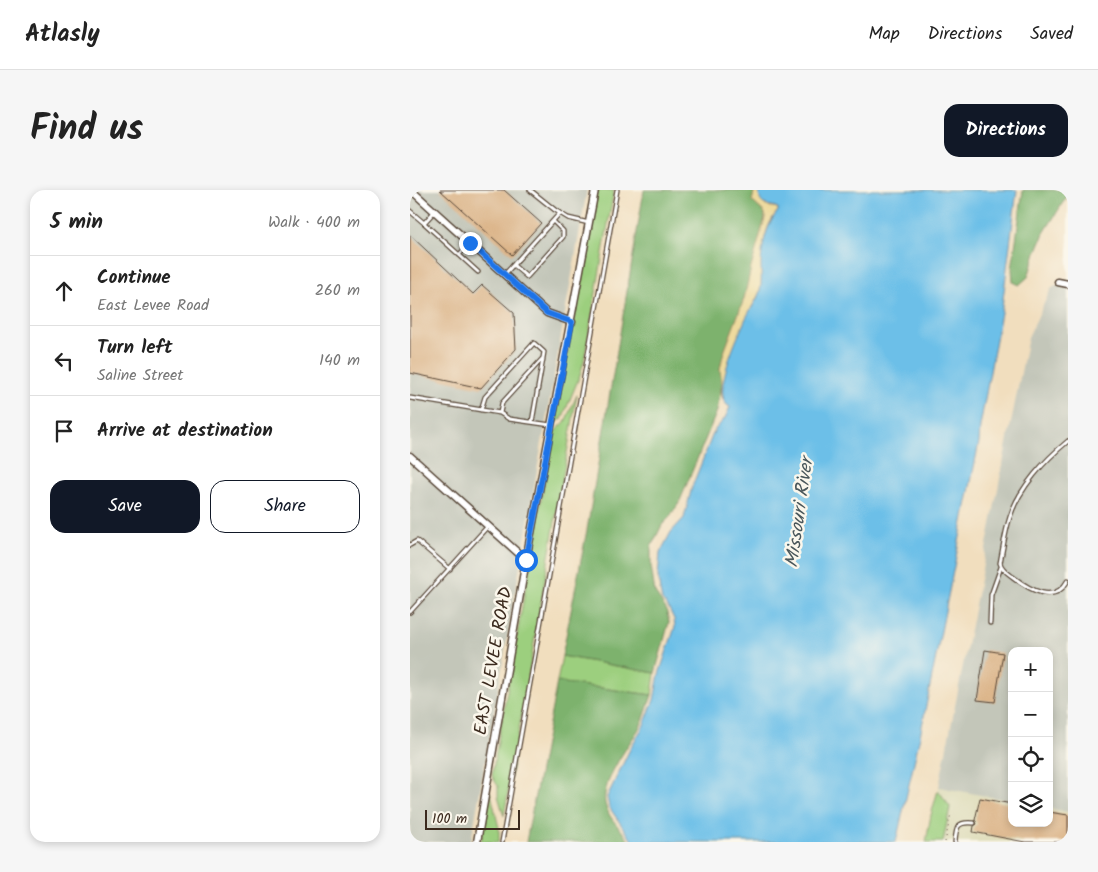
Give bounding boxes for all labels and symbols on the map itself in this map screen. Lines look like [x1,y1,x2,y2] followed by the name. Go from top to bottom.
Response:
[459,232,482,255] route end
[777,453,823,570] water label: Missouri River
[515,549,538,572] route start
[467,584,521,737] street label: EAST LEVEE ROAD
[425,807,520,830] scale bar

